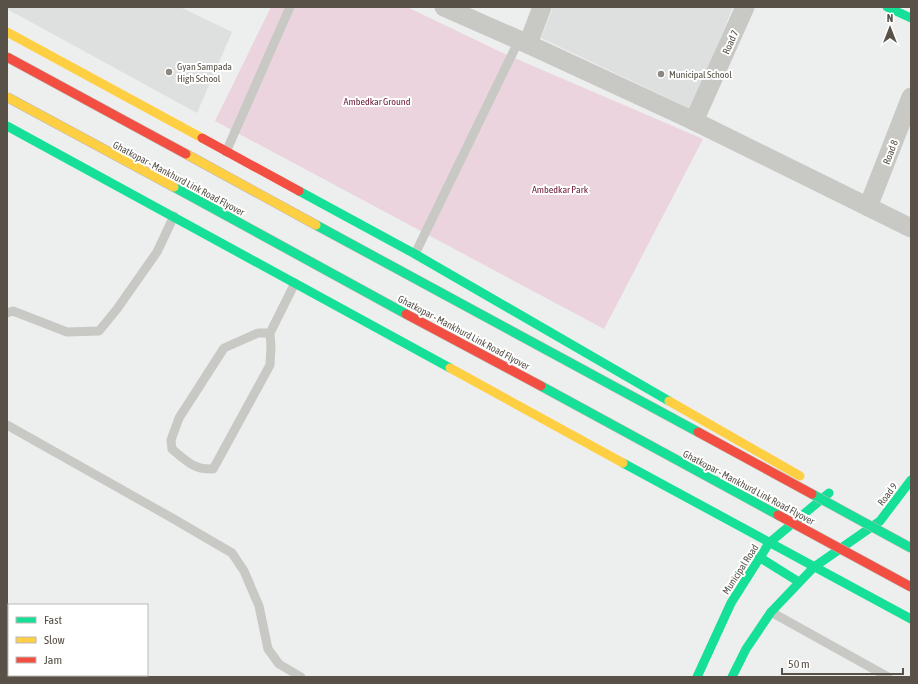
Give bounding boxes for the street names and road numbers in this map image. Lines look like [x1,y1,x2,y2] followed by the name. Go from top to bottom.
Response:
[720,28,741,56] street label: Road 7
[881,138,900,166] street label: Road 8
[111,139,247,218] street label: Ghatkopar - Mankhurd Link Road Flyover
[396,293,532,372] street label: Ghatkopar - Mankhurd Link Road Flyover
[681,448,817,527] street label: Ghatkopar - Mankhurd Link Road Flyover
[875,481,900,508] street label: Road 9
[720,542,761,596] street label: Municipal Road

